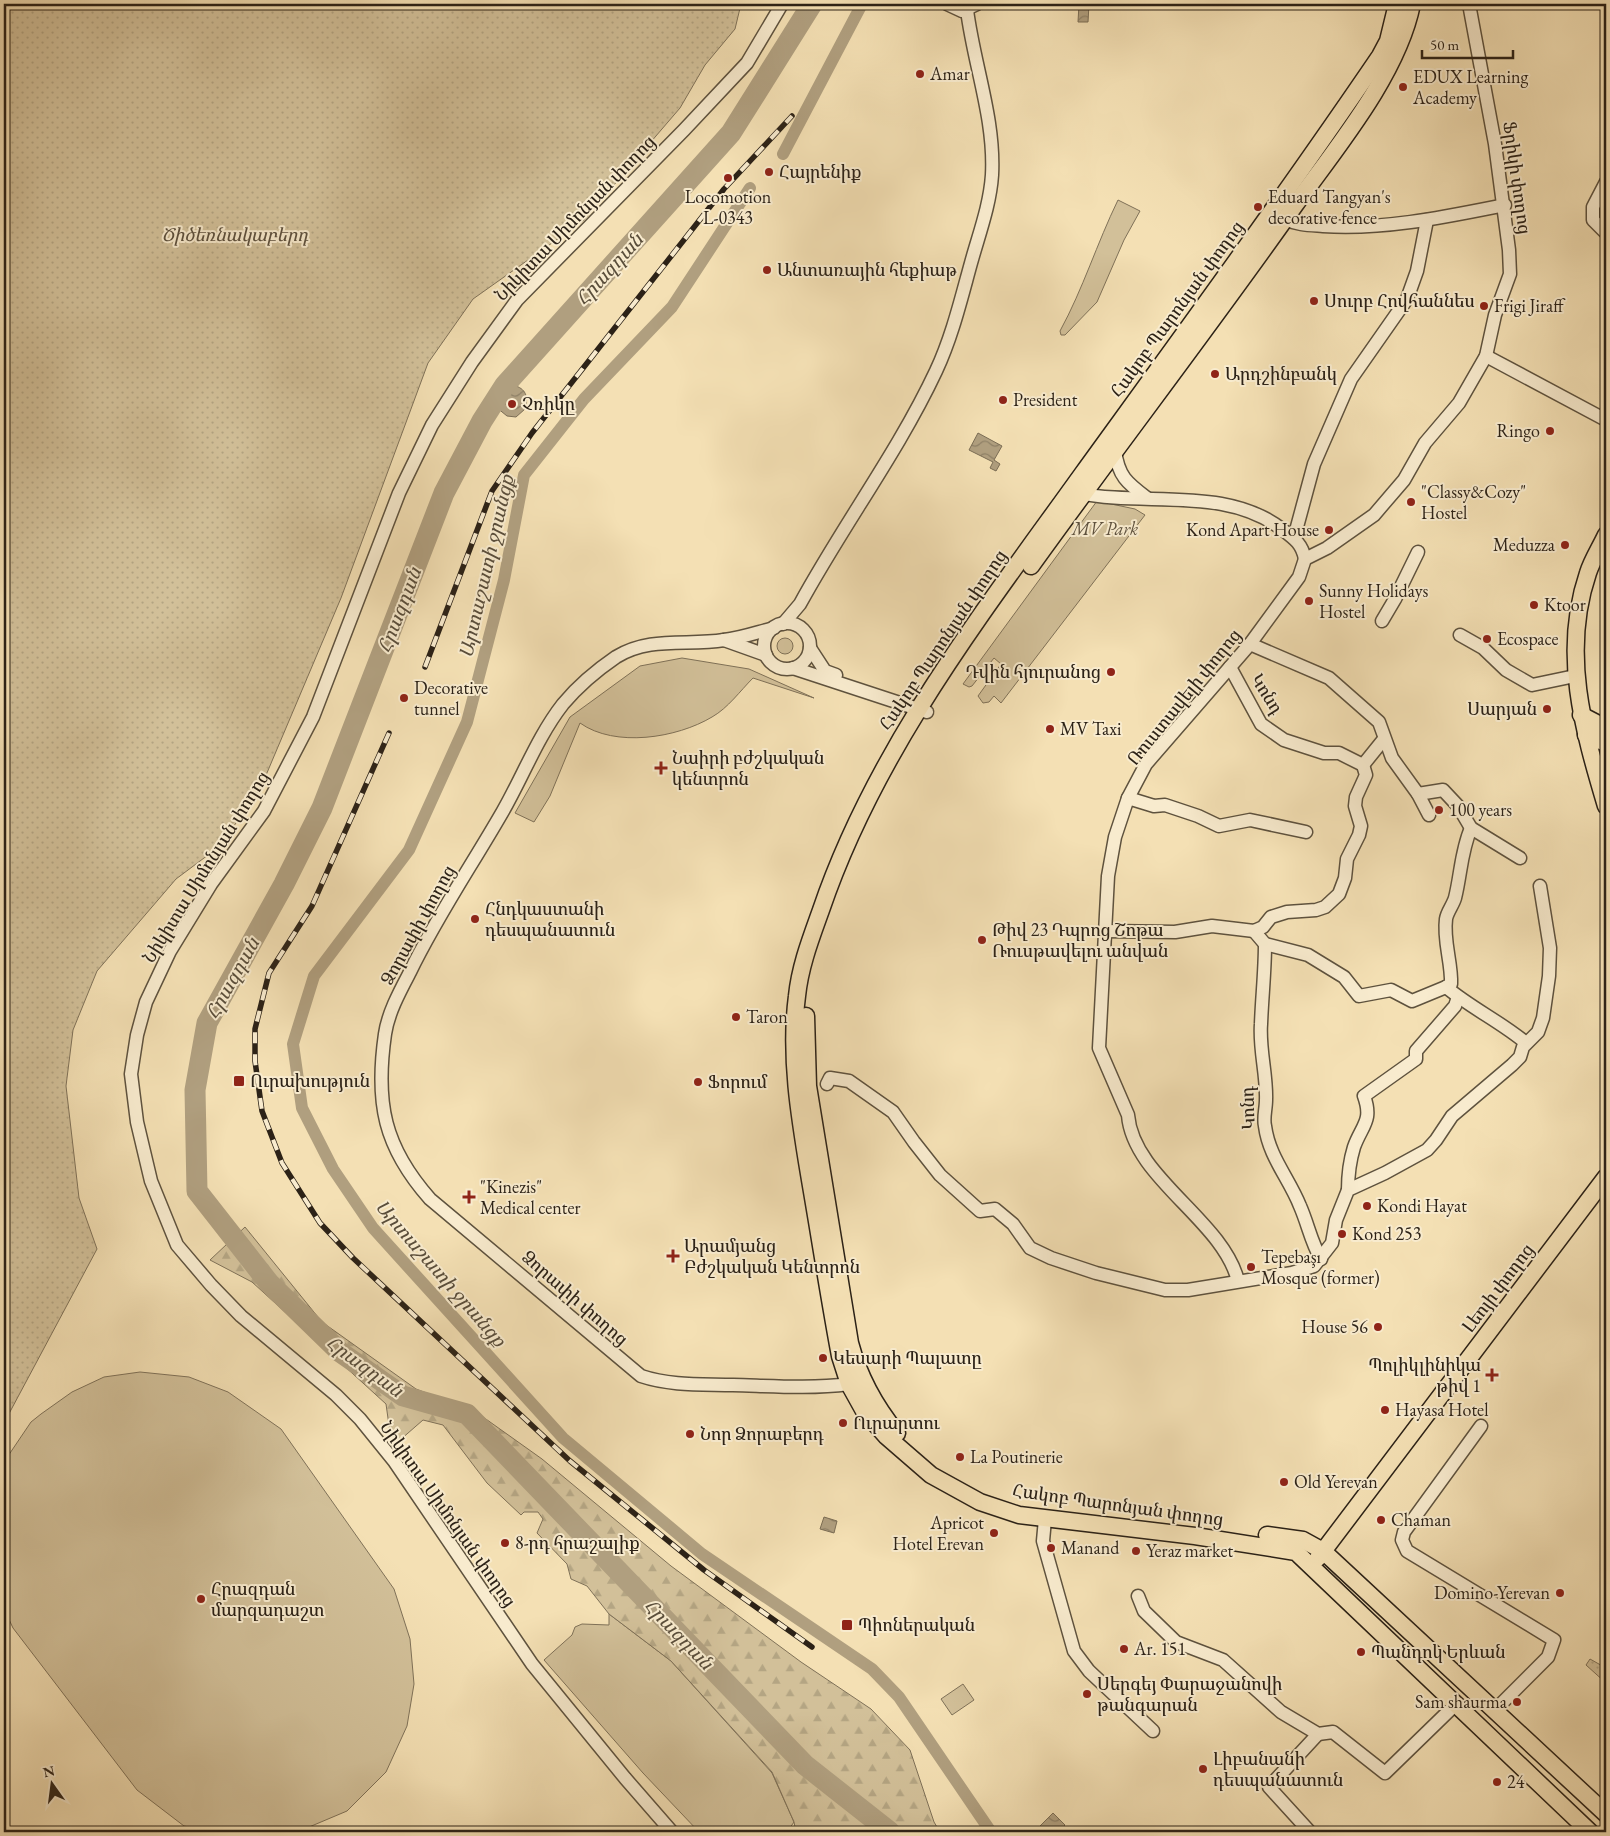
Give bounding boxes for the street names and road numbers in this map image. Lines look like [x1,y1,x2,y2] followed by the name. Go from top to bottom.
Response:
[1498,120,1537,236] street label: Ֆրիկի փողոց
[489,130,660,305] street label: Նիկիտա Սիմոնյան փողոց
[1105,216,1248,402] street label: Հակոբ Պարոնյան փողոց
[874,545,1012,734] street label: Հակոբ Պարոնյան փողոց
[1121,624,1246,770] street label: Ռուստավելի փողոց
[1246,669,1289,718] street label: Կոնդ
[137,767,274,967] street label: Նիկիտա Սիմոնյան փողոց
[375,861,460,989] street label: Ձորափի փողոց
[1235,1086,1260,1130] street label: Կոնդ
[1457,1239,1539,1337] street label: Լեոյի փողոց
[517,1245,633,1350] street label: Ձորափի փողոց
[375,1416,521,1611] street label: Նիկիտա Սիմոնյան փողոց
[1011,1478,1225,1531] street label: Հակոբ Պարոնյան փողոց

